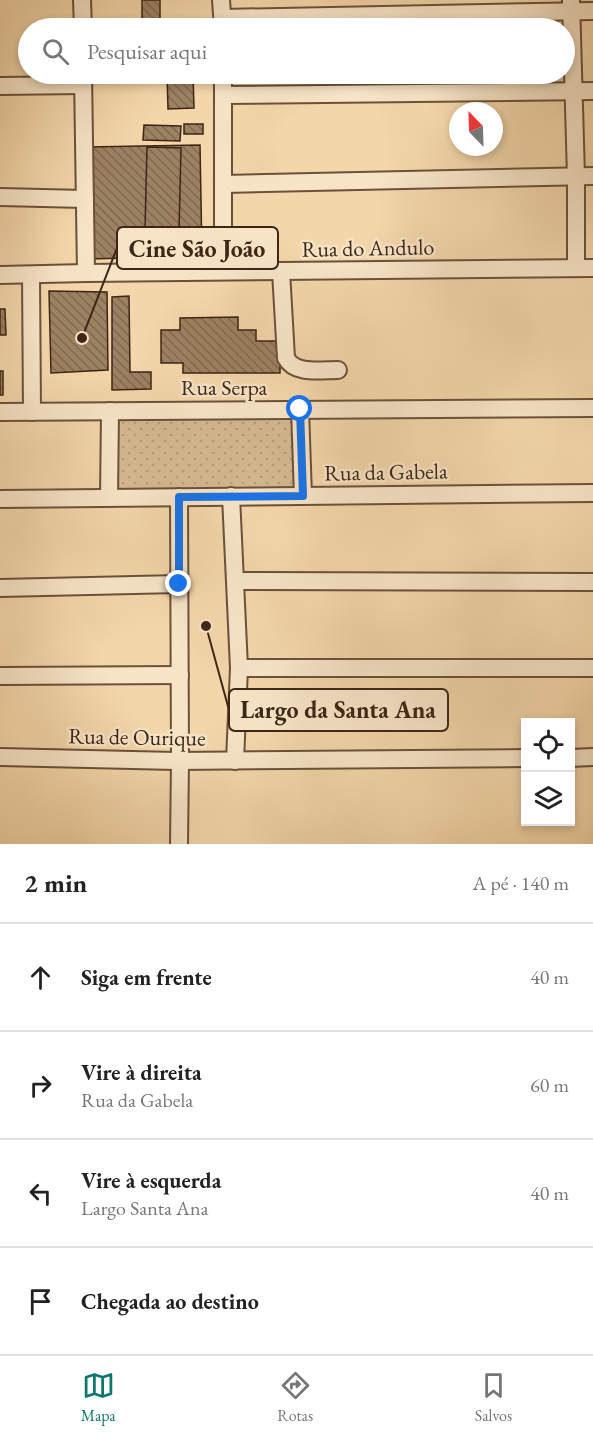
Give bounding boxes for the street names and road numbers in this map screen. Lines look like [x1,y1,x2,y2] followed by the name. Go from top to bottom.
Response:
[301,232,435,264] street label: Rua do Andulo
[181,373,267,402] street label: Rua Serpa
[324,456,448,488] street label: Rua da Gabela
[68,721,206,753] street label: Rua de Ourique

